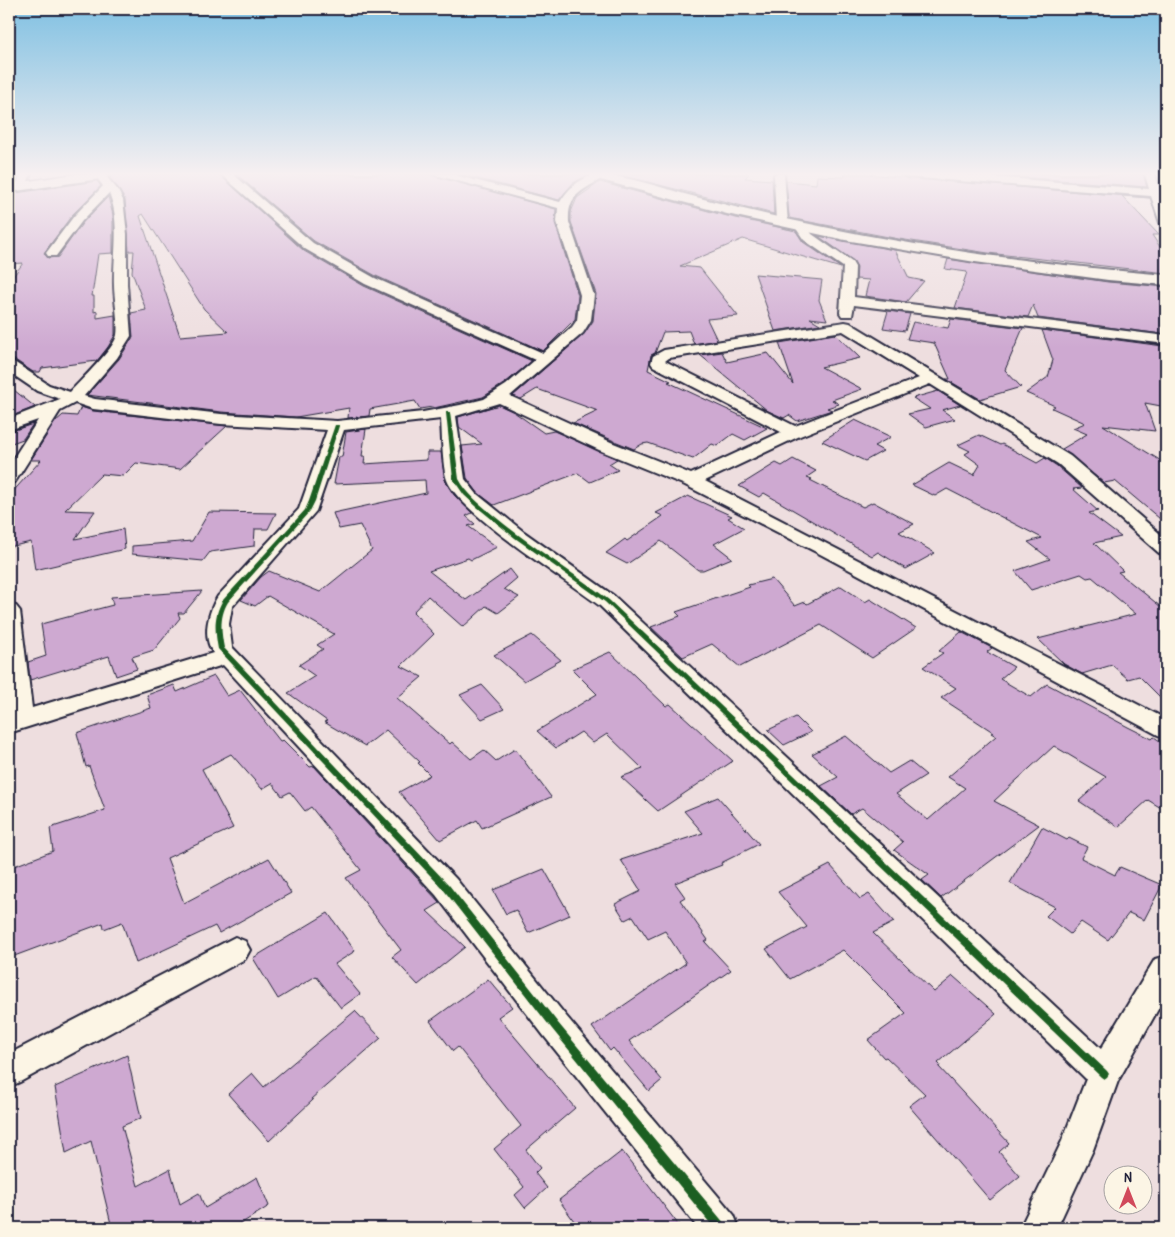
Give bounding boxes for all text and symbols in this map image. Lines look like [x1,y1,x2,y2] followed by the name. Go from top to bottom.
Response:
[1102,1164,1152,1214] north arrow
[1124,1167,1132,1186] text: N

